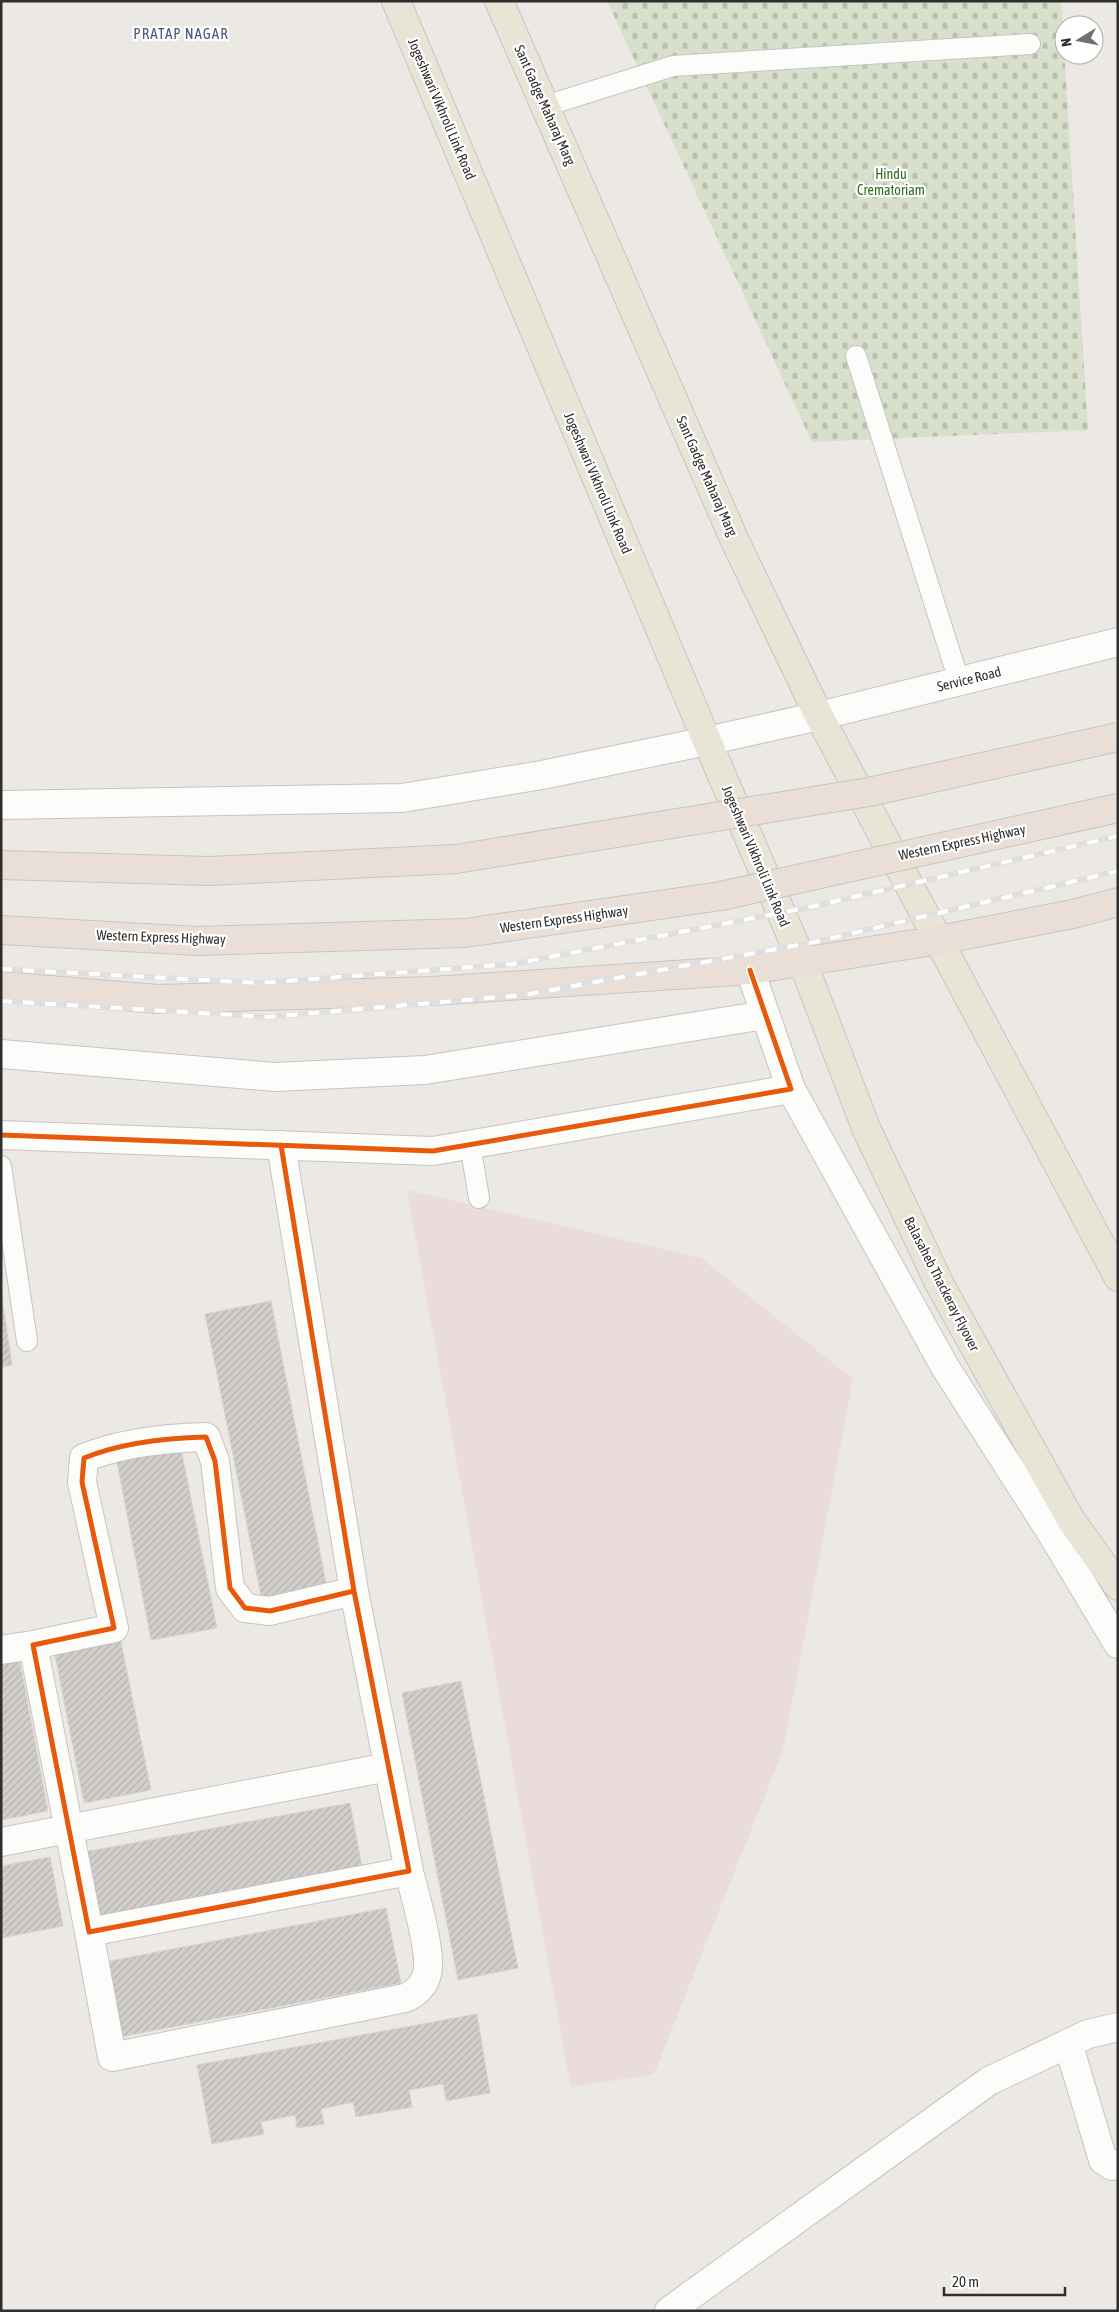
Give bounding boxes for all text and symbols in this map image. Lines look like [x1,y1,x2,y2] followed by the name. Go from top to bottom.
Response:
[1054,15,1104,65] north arrow
[133,25,229,42] district label: PRATAP NAGAR
[405,36,479,182] street label: Jogeshwari Vikhroli Link Road
[1058,37,1075,48] text: N
[511,42,579,168] street label: Sant Gadge Maharaj Marg
[857,166,925,198] park label: Hindu Crematoriam
[561,410,635,556] street label: Jogeshwari Vikhroli Link Road
[673,413,741,539] street label: Sant Gadge Maharaj Marg
[935,663,1003,695] street label: Service Road
[719,783,793,929] street label: Jogeshwari Vikhroli Link Road
[897,821,1027,863] street label: Western Express Highway
[499,902,629,936] street label: Western Express Highway
[96,927,226,947] street label: Western Express Highway
[901,1214,983,1355] street label: Balasaheb Thackeray Flyover
[944,2264,1065,2296] scale bar
[952,2273,979,2290] text: 20 m

